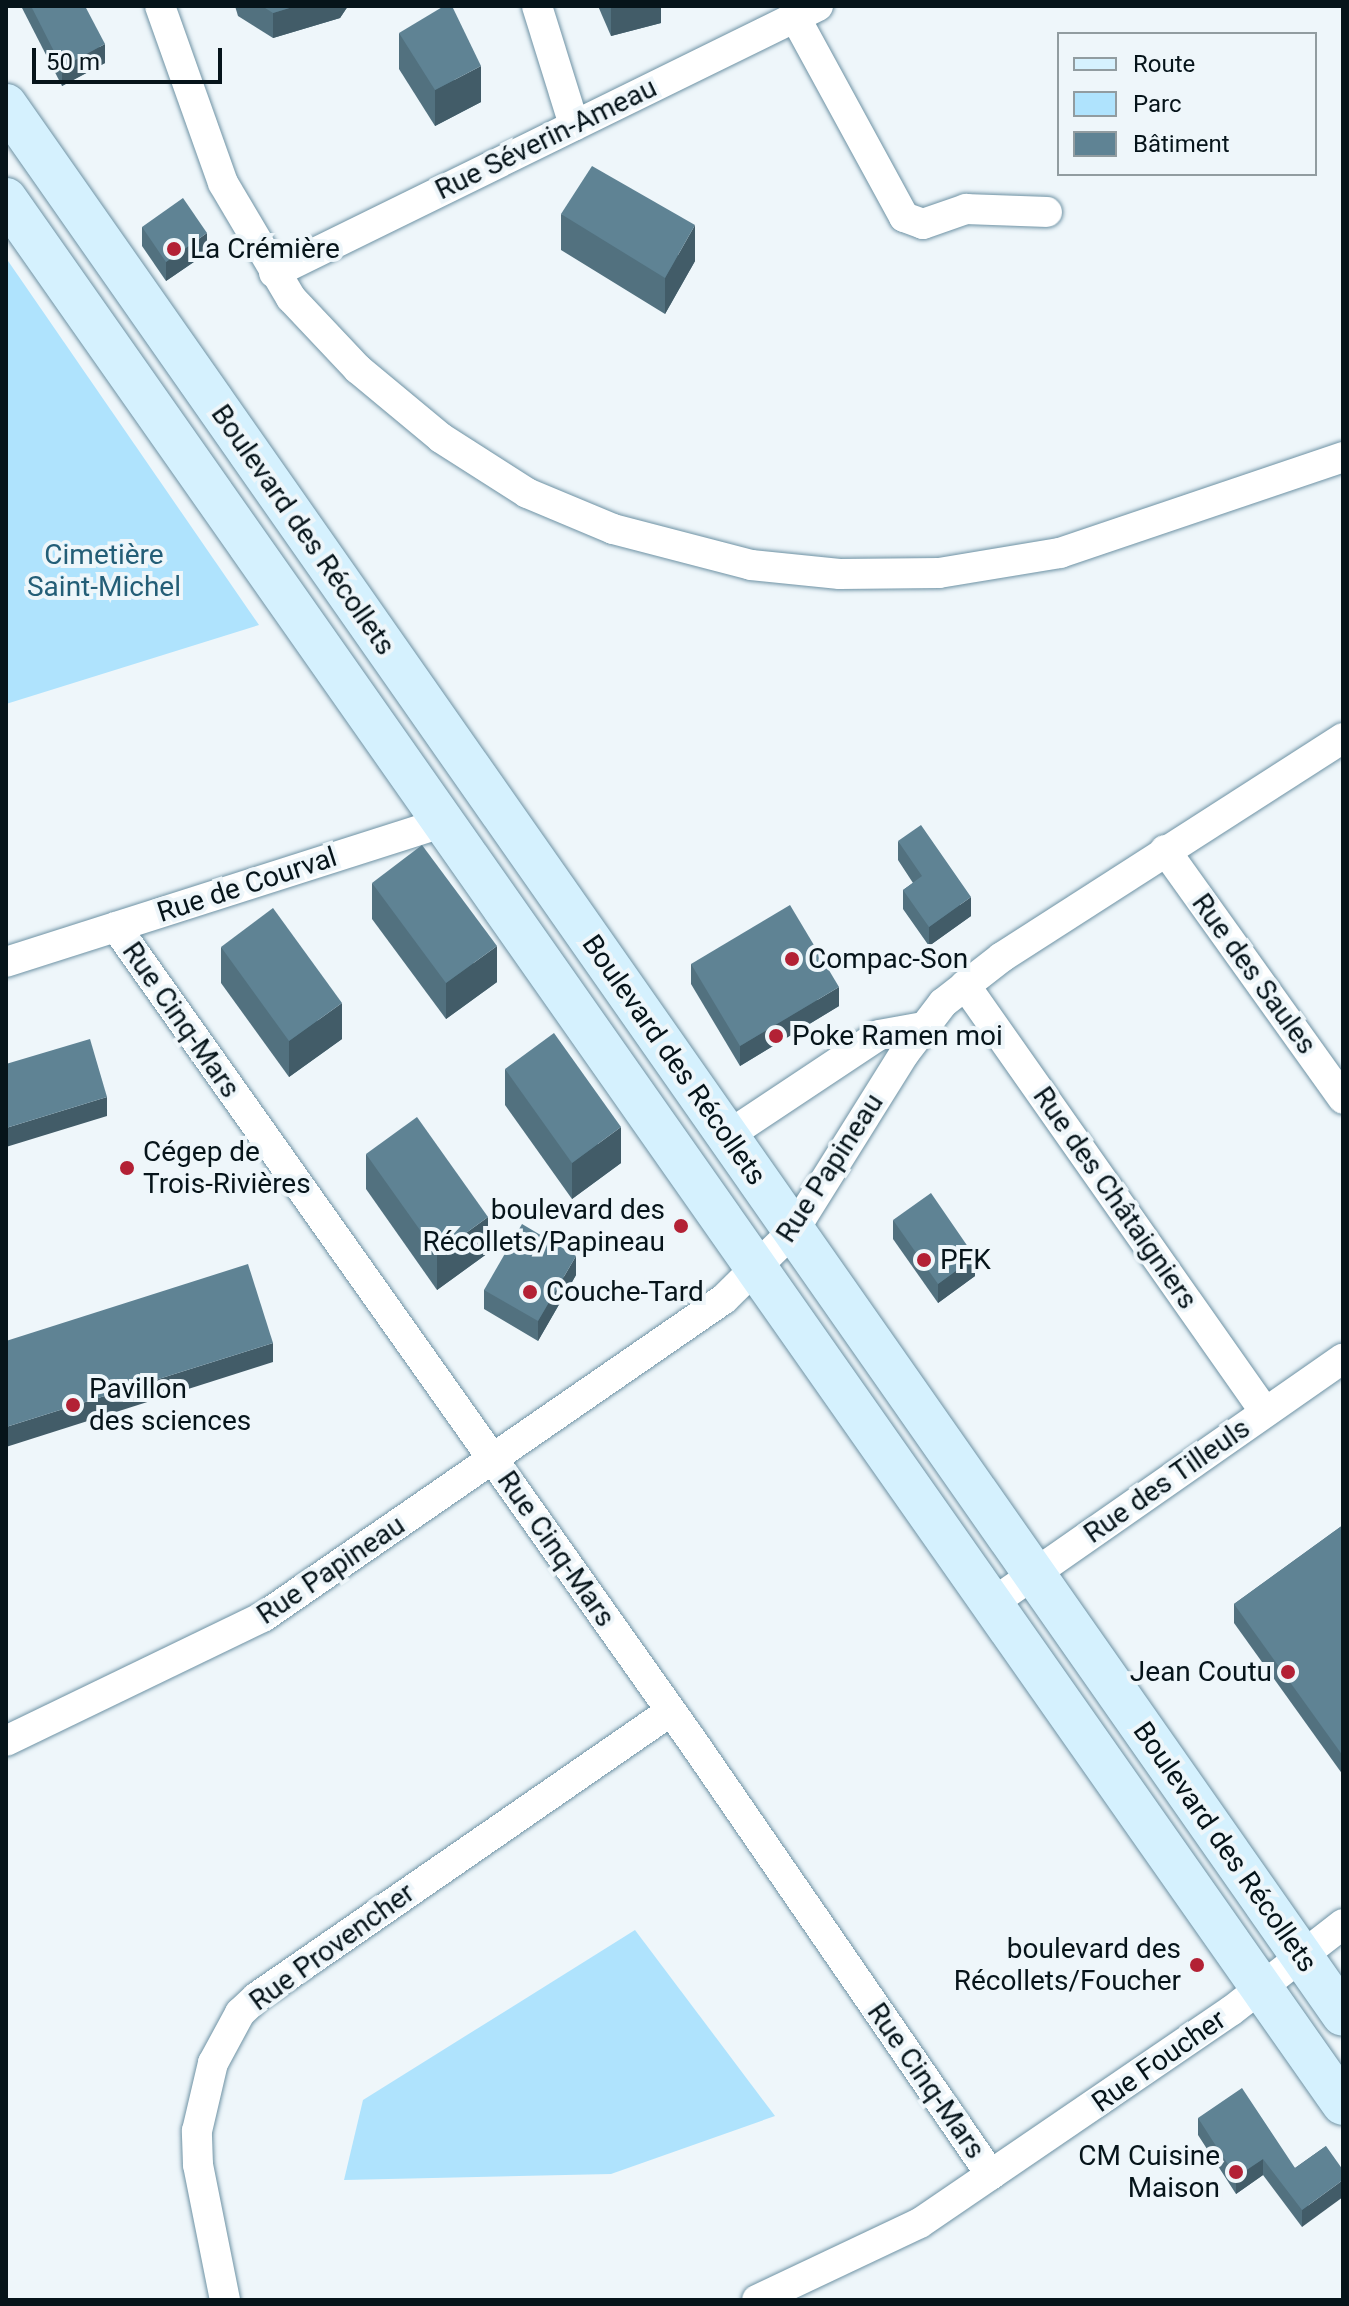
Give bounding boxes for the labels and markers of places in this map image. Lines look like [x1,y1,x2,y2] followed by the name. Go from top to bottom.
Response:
[190,232,340,266] place label: La Crémière
[165,240,183,258] marker: La Crémière
[808,942,968,976] place label: Compac-Son
[783,950,801,968] marker: Compac-Son
[792,1019,1003,1053] place label: Poke Ramen moi
[767,1027,785,1045] marker: Poke Ramen moi
[143,1135,311,1201] place label: Cégep de Trois-Rivières
[118,1159,136,1177] marker: Cégep de Trois-Rivières
[422,1193,665,1259] place label: boulevard des Récollets/Papineau
[672,1217,690,1235] marker: boulevard des Récollets/Papineau
[940,1243,991,1277] place label: PFK
[915,1251,933,1269] marker: PFK
[546,1275,704,1309] place label: Couche-Tard
[521,1283,539,1301] marker: Couche-Tard
[89,1372,251,1438] place label: Pavillon des sciences
[64,1396,82,1414] marker: Pavillon des sciences
[1130,1655,1272,1689] place label: Jean Coutu
[1279,1663,1297,1681] marker: Jean Coutu
[954,1932,1181,1998] place label: boulevard des Récollets/Foucher
[1188,1956,1206,1974] marker: boulevard des Récollets/Foucher
[1078,2139,1220,2205] place label: CM Cuisine Maison
[1227,2163,1245,2181] marker: CM Cuisine Maison

